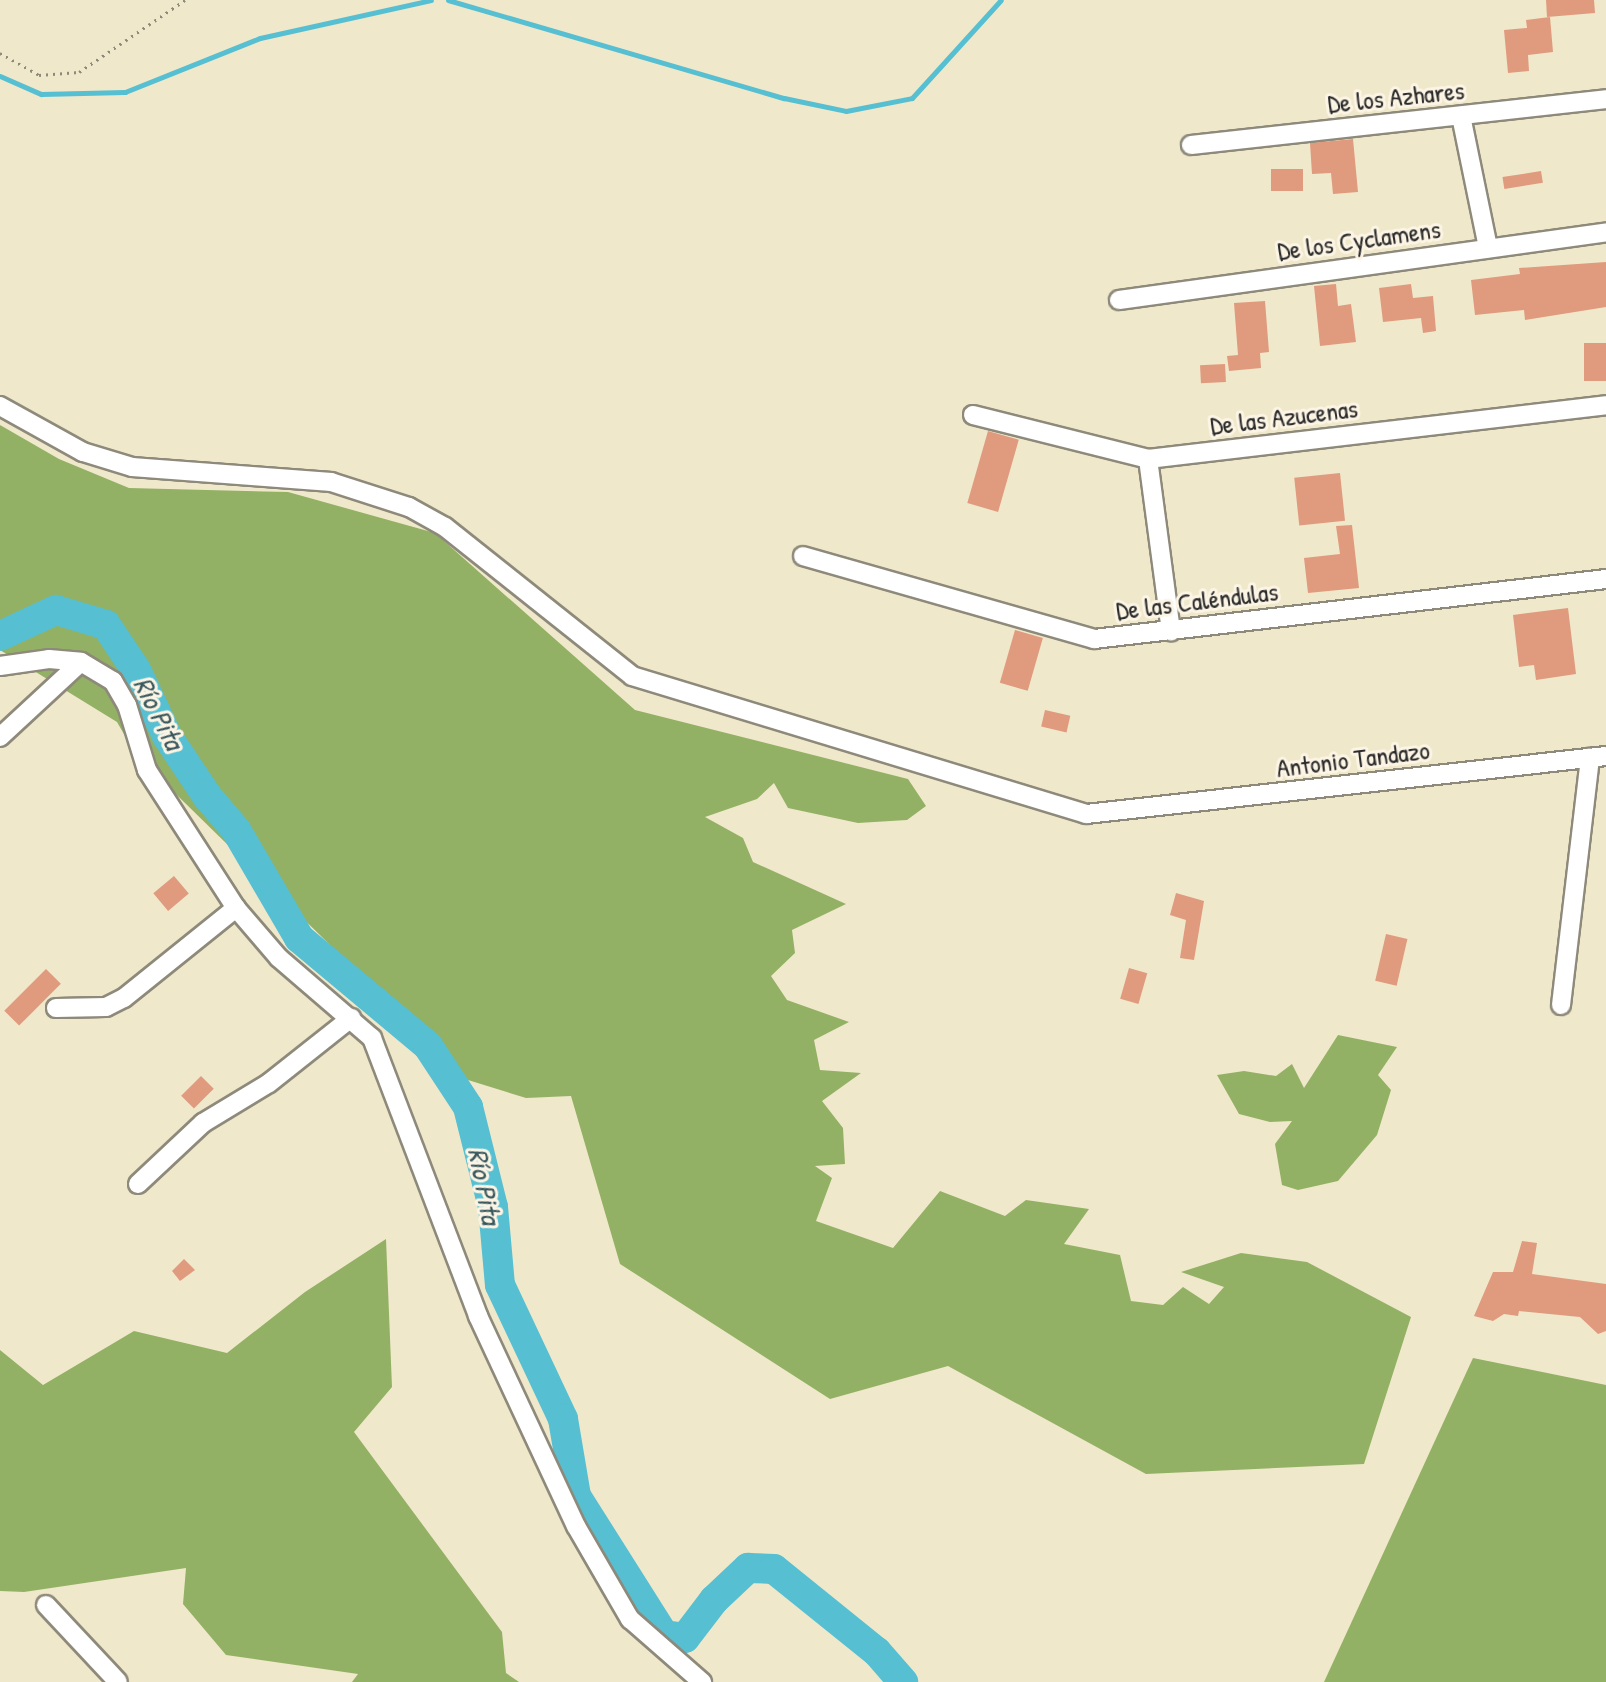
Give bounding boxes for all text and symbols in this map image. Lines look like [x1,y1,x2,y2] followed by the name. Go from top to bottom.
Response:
[1326,74,1466,120] street label: De los Azhares
[1275,213,1443,267] street label: De los Cyclamens
[1208,392,1360,442] street label: De las Azucenas
[1114,576,1280,626] street label: De las Caléndulas
[127,671,191,755] water label: Río Pita
[1275,734,1431,784] street label: Antonio Tandazo
[461,1145,509,1227] water label: Río Pita

